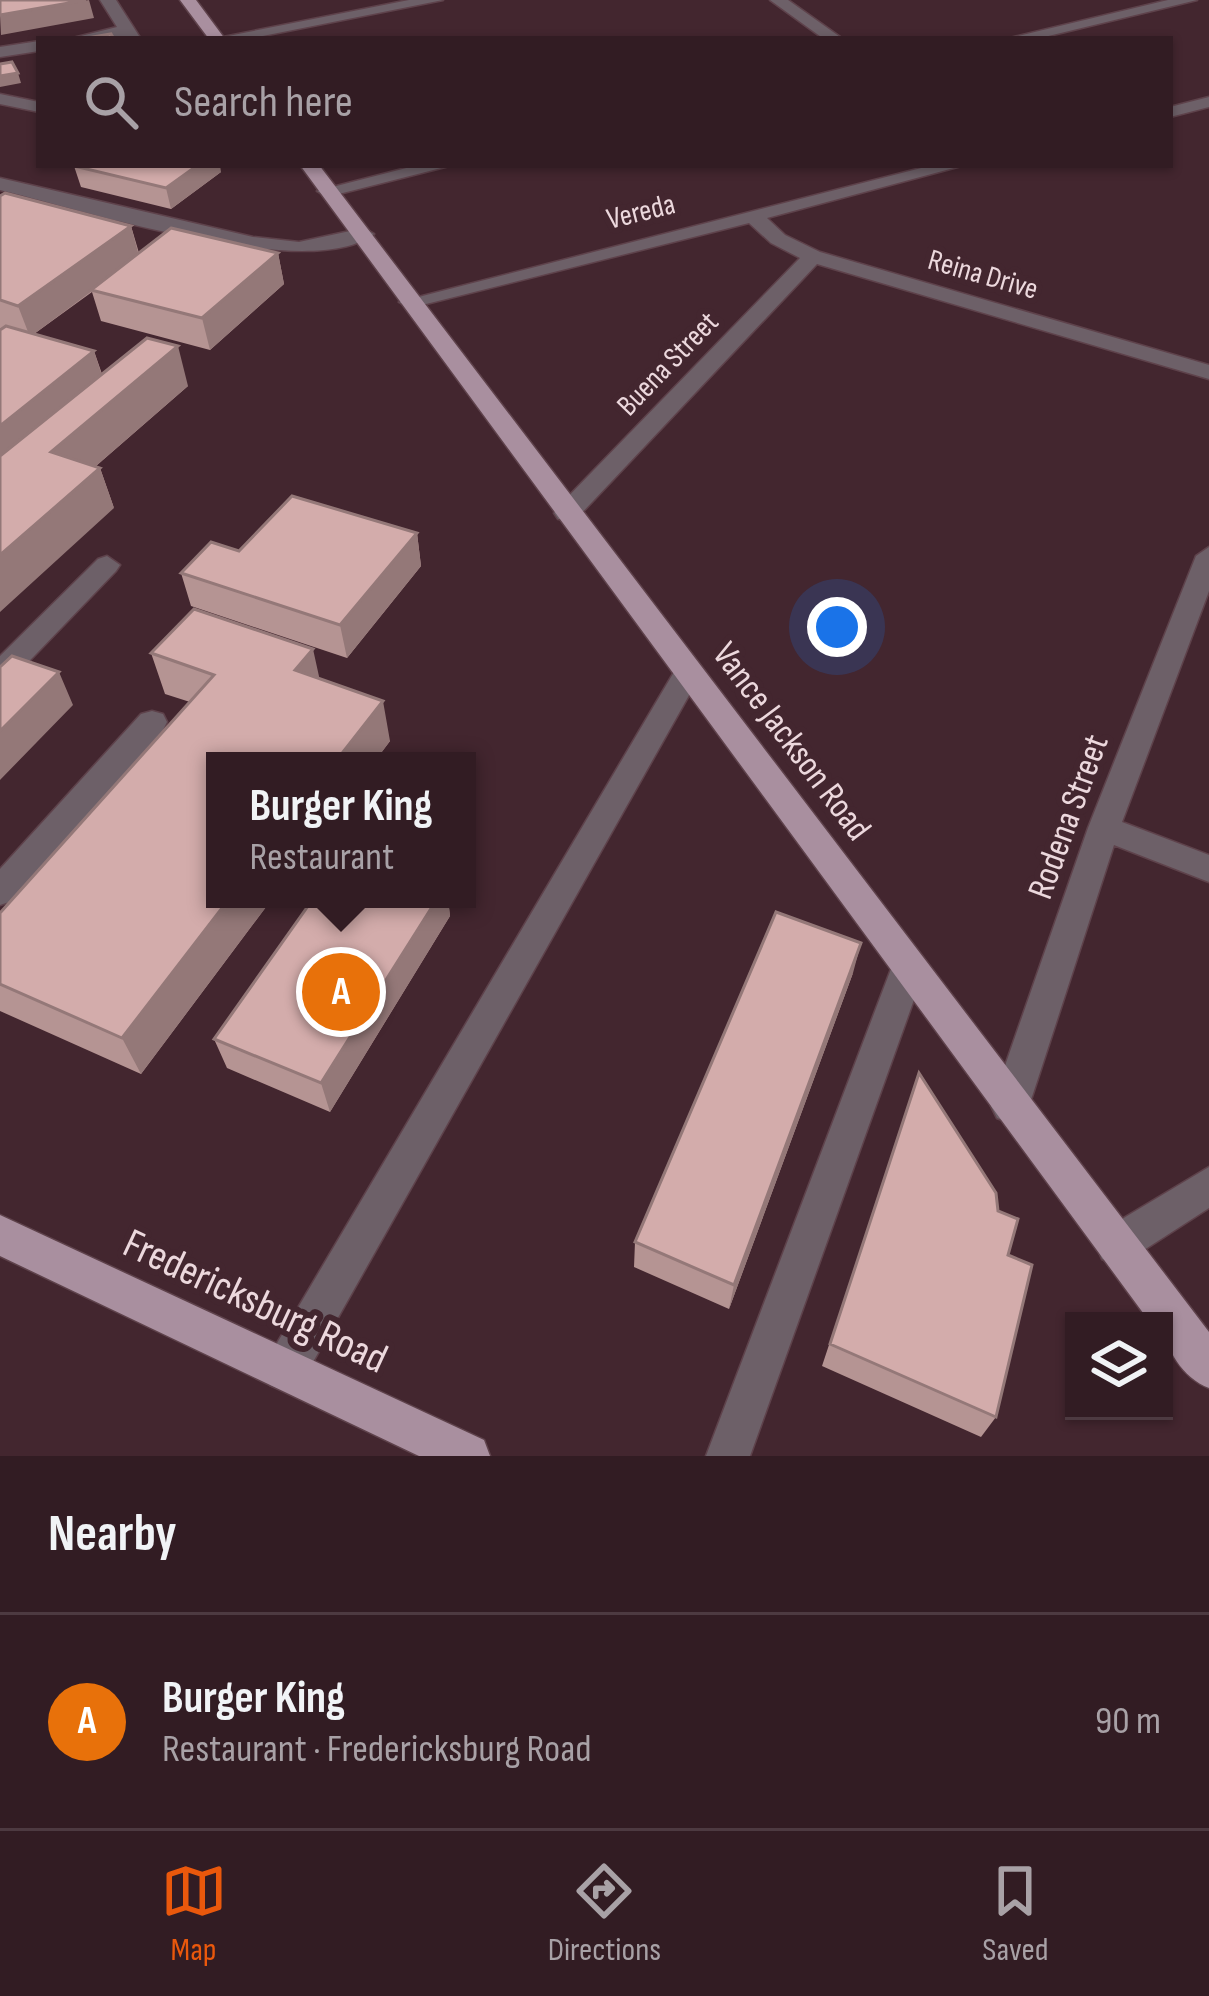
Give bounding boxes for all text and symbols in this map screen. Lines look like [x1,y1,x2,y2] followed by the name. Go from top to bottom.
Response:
[36,36,1173,168] search box
[78,69,144,135] icon: search
[174,75,353,130] text: Search here
[603,186,679,238] street label: Vereda
[924,242,1042,308] street label: Reina Drive
[610,305,726,423] street label: Buena Street
[807,597,867,657] your location
[703,635,879,849] street label: Vance Jackson Road
[1019,729,1119,905] street label: Rodena Street
[206,752,476,908] popup
[249,779,433,834] text: Burger King
[249,834,394,881] text: Restaurant
[302,947,380,1037] pin: A
[115,1219,395,1385] street label: Fredericksburg Road
[1065,1312,1173,1420] map controls
[1065,1312,1173,1420] button: layers
[48,1504,177,1565] text: Nearby
[162,1671,345,1726] text: Burger King
[78,1698,96,1745] text: A
[1095,1698,1161,1745] text: 90 m
[162,1726,592,1773] text: Restaurant · Fredericksburg Road
[161,1858,227,1970] tab: Map
[548,1858,661,1970] tab: Directions
[982,1858,1048,1970] tab: Saved

